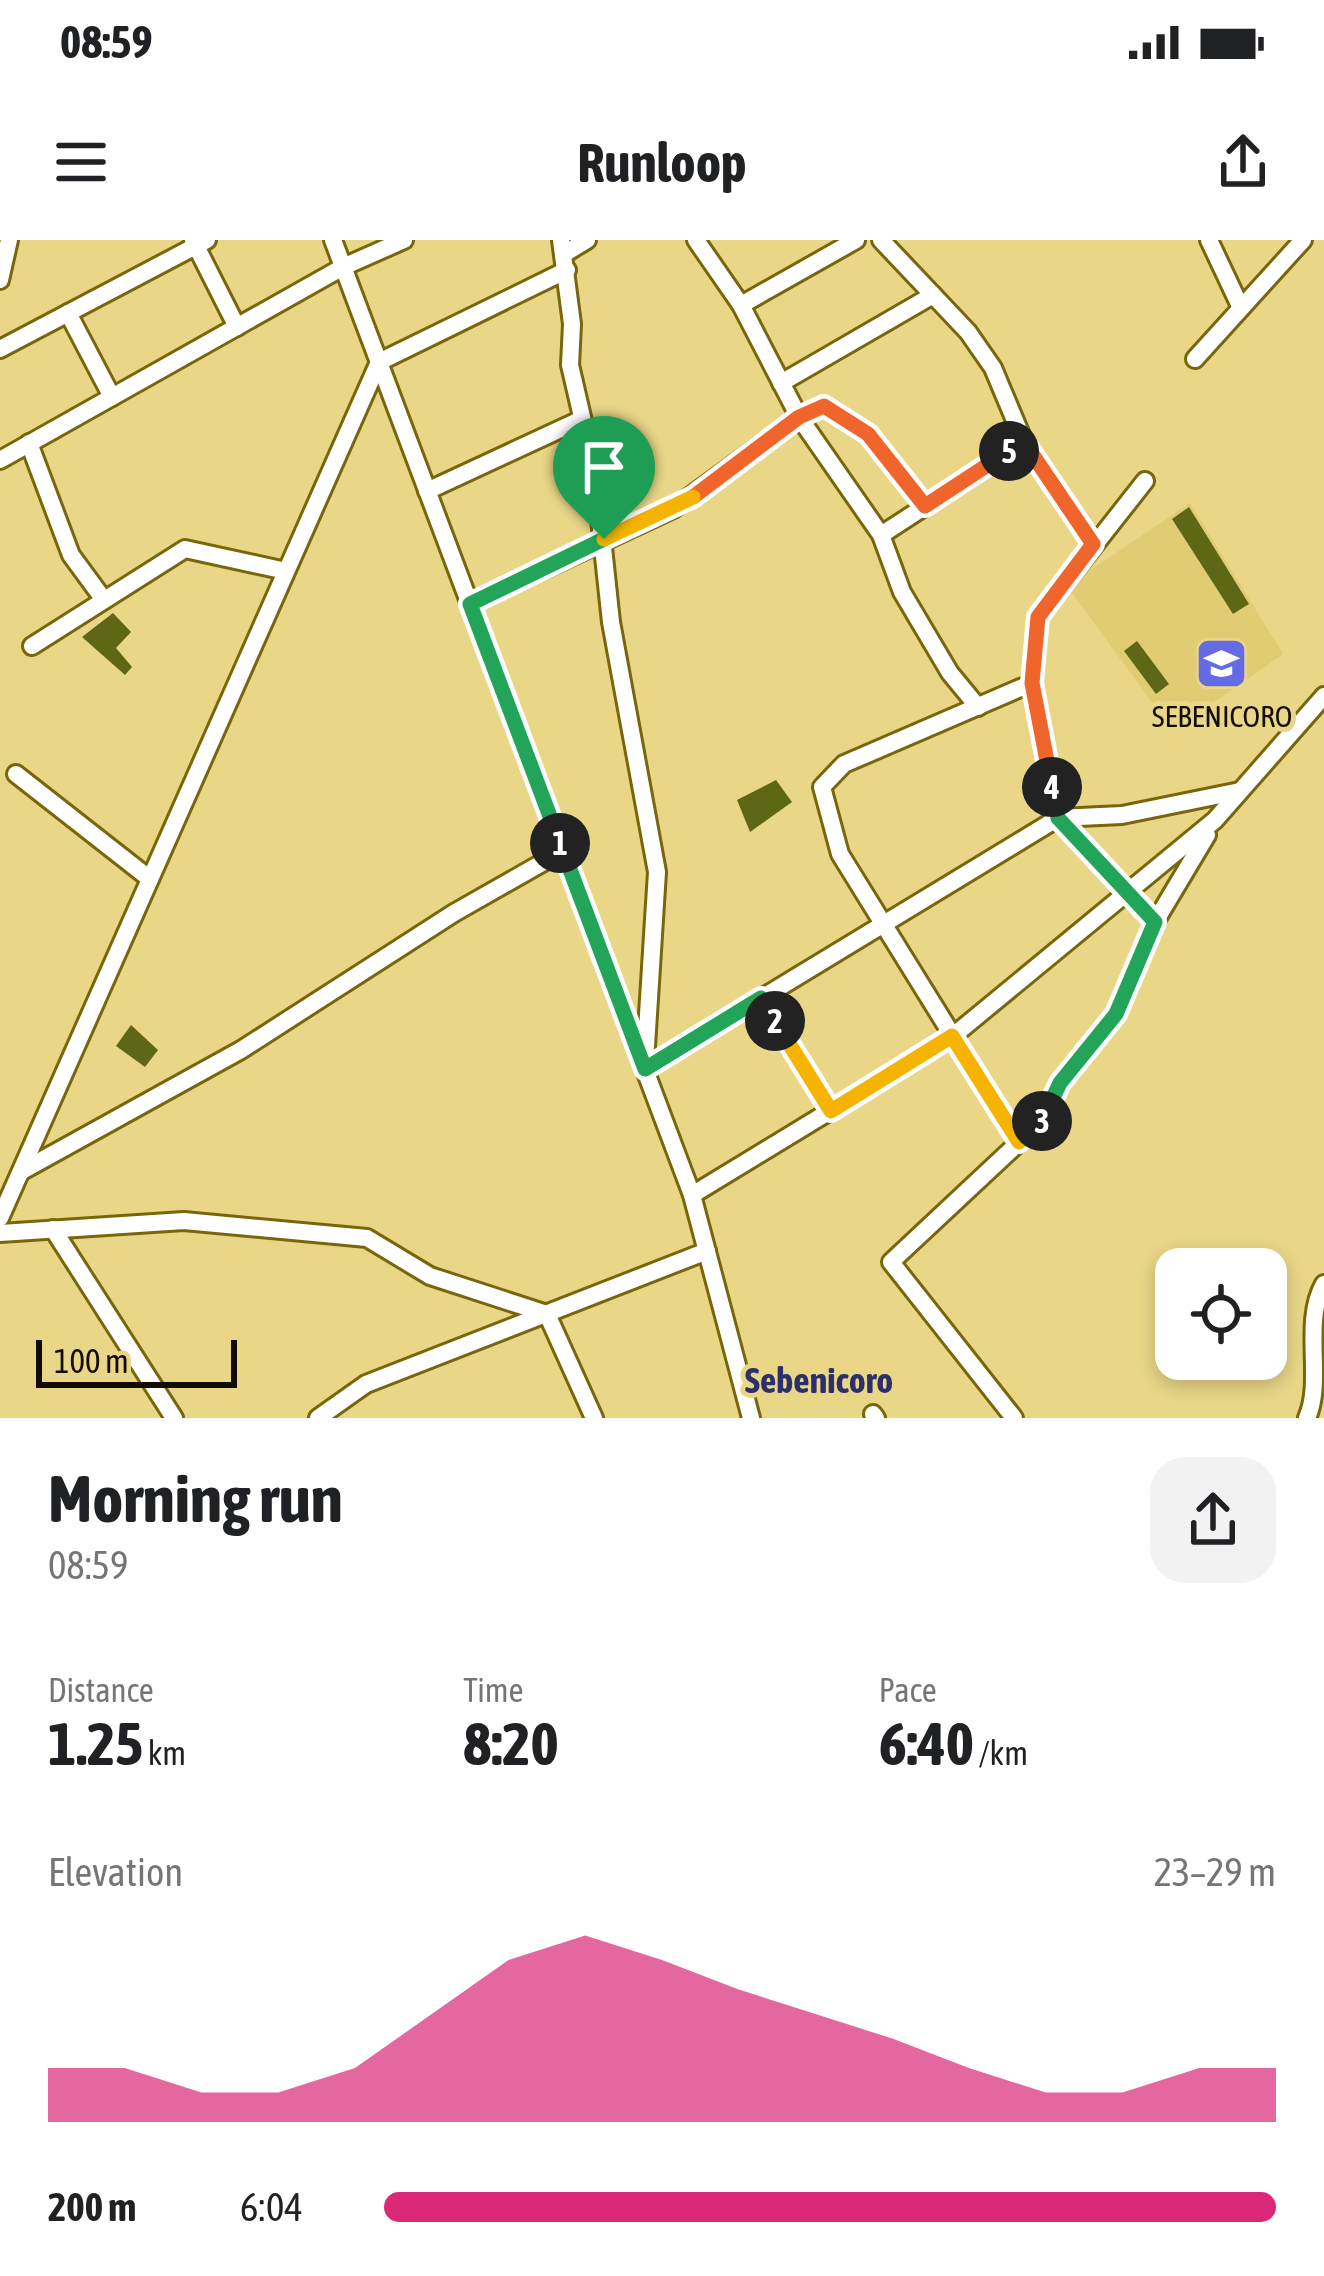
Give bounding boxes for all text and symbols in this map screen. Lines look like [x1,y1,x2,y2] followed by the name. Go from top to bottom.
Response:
[60,16,153,68] text: 08:59
[48,129,114,195] icon: menu
[1210,129,1276,195] icon: share
[577,132,747,193] text: Runloop
[553,416,655,539] pin
[979,421,1039,481] pin: 5
[1001,432,1017,470] text: 5
[571,434,637,500] icon: arrive
[1194,636,1250,692] school or university icon: SEBENICORO
[1152,699,1292,733] place label: SEBENICORO
[1022,757,1082,817] pin: 4
[1044,768,1060,806] text: 4
[530,813,590,873] pin: 1
[552,824,568,862] text: 1
[745,991,805,1051] pin: 2
[767,1002,783,1040] text: 2
[1012,1091,1072,1151] pin: 3
[1034,1102,1050,1140] text: 3
[1155,1248,1287,1380] map controls
[1155,1248,1287,1380] button: locate
[36,1334,237,1387] scale bar
[54,1342,129,1380] text: 100 m
[745,1359,893,1401] district label: Sebenicoro
[1150,1457,1276,1583] button: share
[48,1460,343,1536] text: Morning run
[48,1543,128,1587] text: 08:59
[48,1671,154,1709] text: Distance
[463,1671,524,1709] text: Time
[879,1671,937,1709] text: Pace
[48,1709,143,1778] text: 1.25
[463,1709,559,1778] text: 8:20
[879,1709,974,1778] text: 6:40
[143,1734,186,1772] text: km
[974,1734,1028,1772] text: /km
[48,1850,183,1894] text: Elevation
[1154,1850,1276,1894] text: 23–29 m
[48,2185,136,2229] text: 200 m
[240,2185,303,2229] text: 6:04

